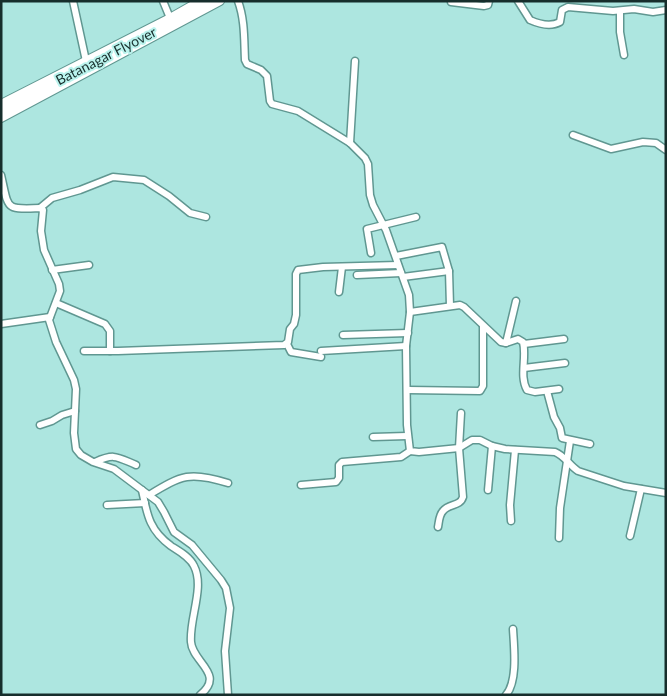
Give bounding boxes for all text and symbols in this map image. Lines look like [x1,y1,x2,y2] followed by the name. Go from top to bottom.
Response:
[53,23,159,88] street label: Batanagar Flyover

